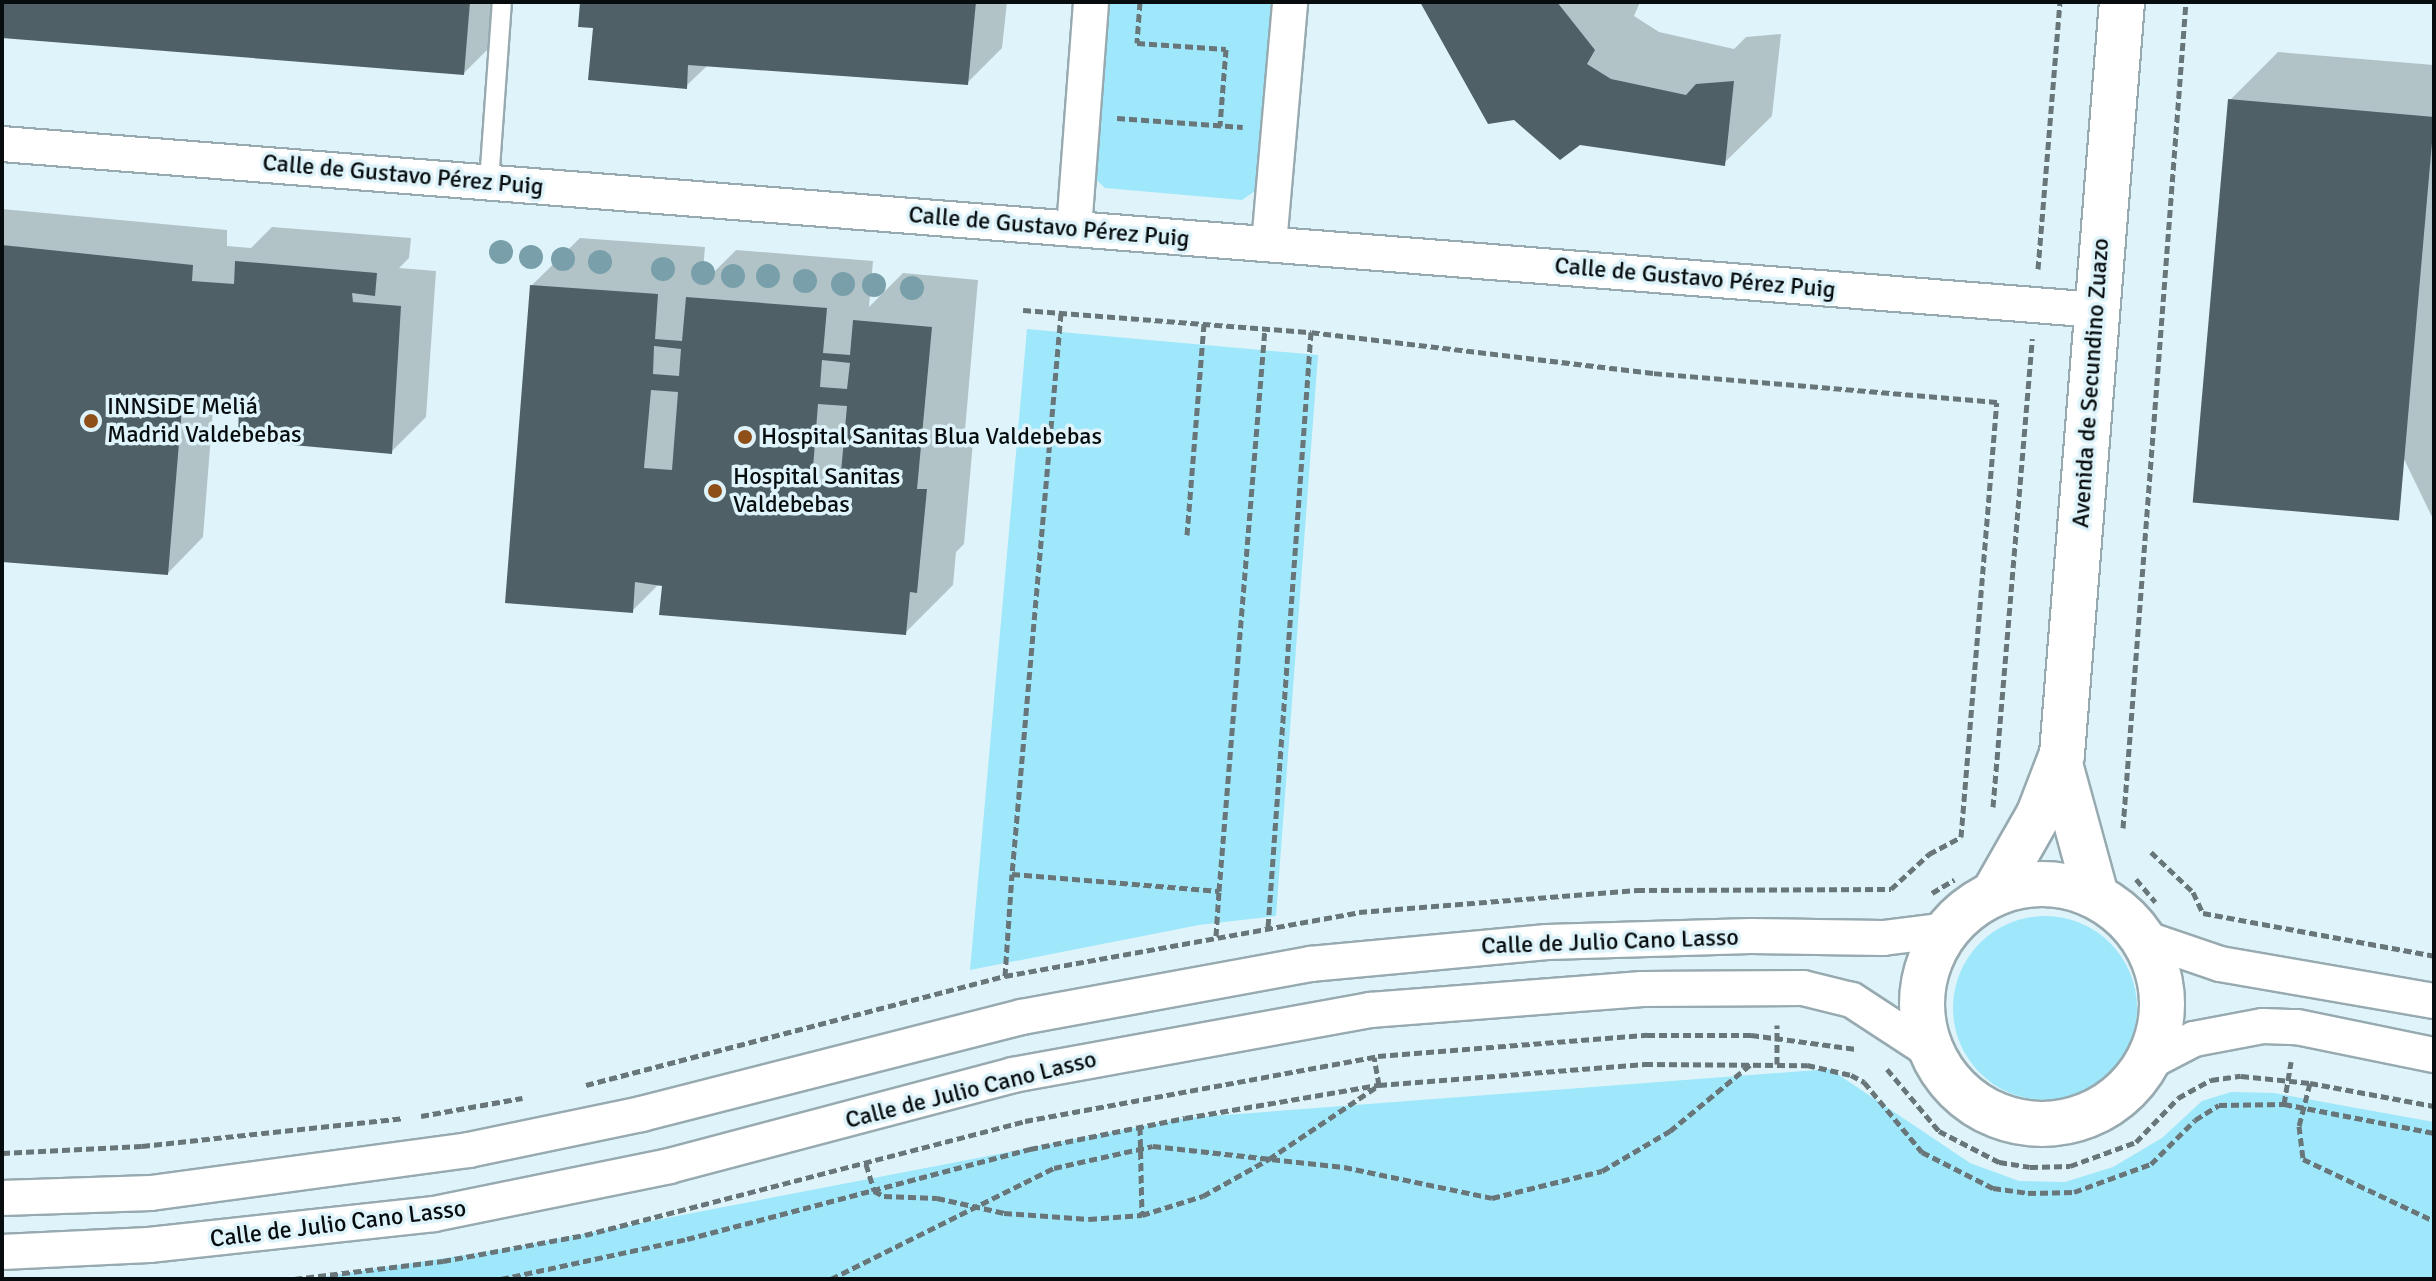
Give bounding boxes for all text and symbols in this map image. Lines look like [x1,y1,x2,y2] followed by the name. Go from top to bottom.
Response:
[261,148,545,202] street label: Calle de Gustavo Pérez Puig
[907,200,1191,254] street label: Calle de Gustavo Pérez Puig
[2067,237,2115,529] street label: Avenida de Secundino Zuazo
[1553,251,1837,305] street label: Calle de Gustavo Pérez Puig
[107,393,302,449] place label: INNSiDE Meliá Madrid Valdebebas
[82,412,100,430] marker: INNSiDE Meliá Madrid Valdebebas
[761,423,1102,451] place label: Hospital Sanitas Blua Valdebebas
[736,428,754,446] marker: Hospital Sanitas Blua Valdebebas
[733,463,900,519] place label: Hospital Sanitas Valdebebas
[704,480,726,502] marker: Hospital Sanitas Valdebebas
[1481,923,1739,961] street label: Calle de Julio Cano Lasso
[842,1045,1100,1135] street label: Calle de Julio Cano Lasso
[208,1194,468,1254] street label: Calle de Julio Cano Lasso

